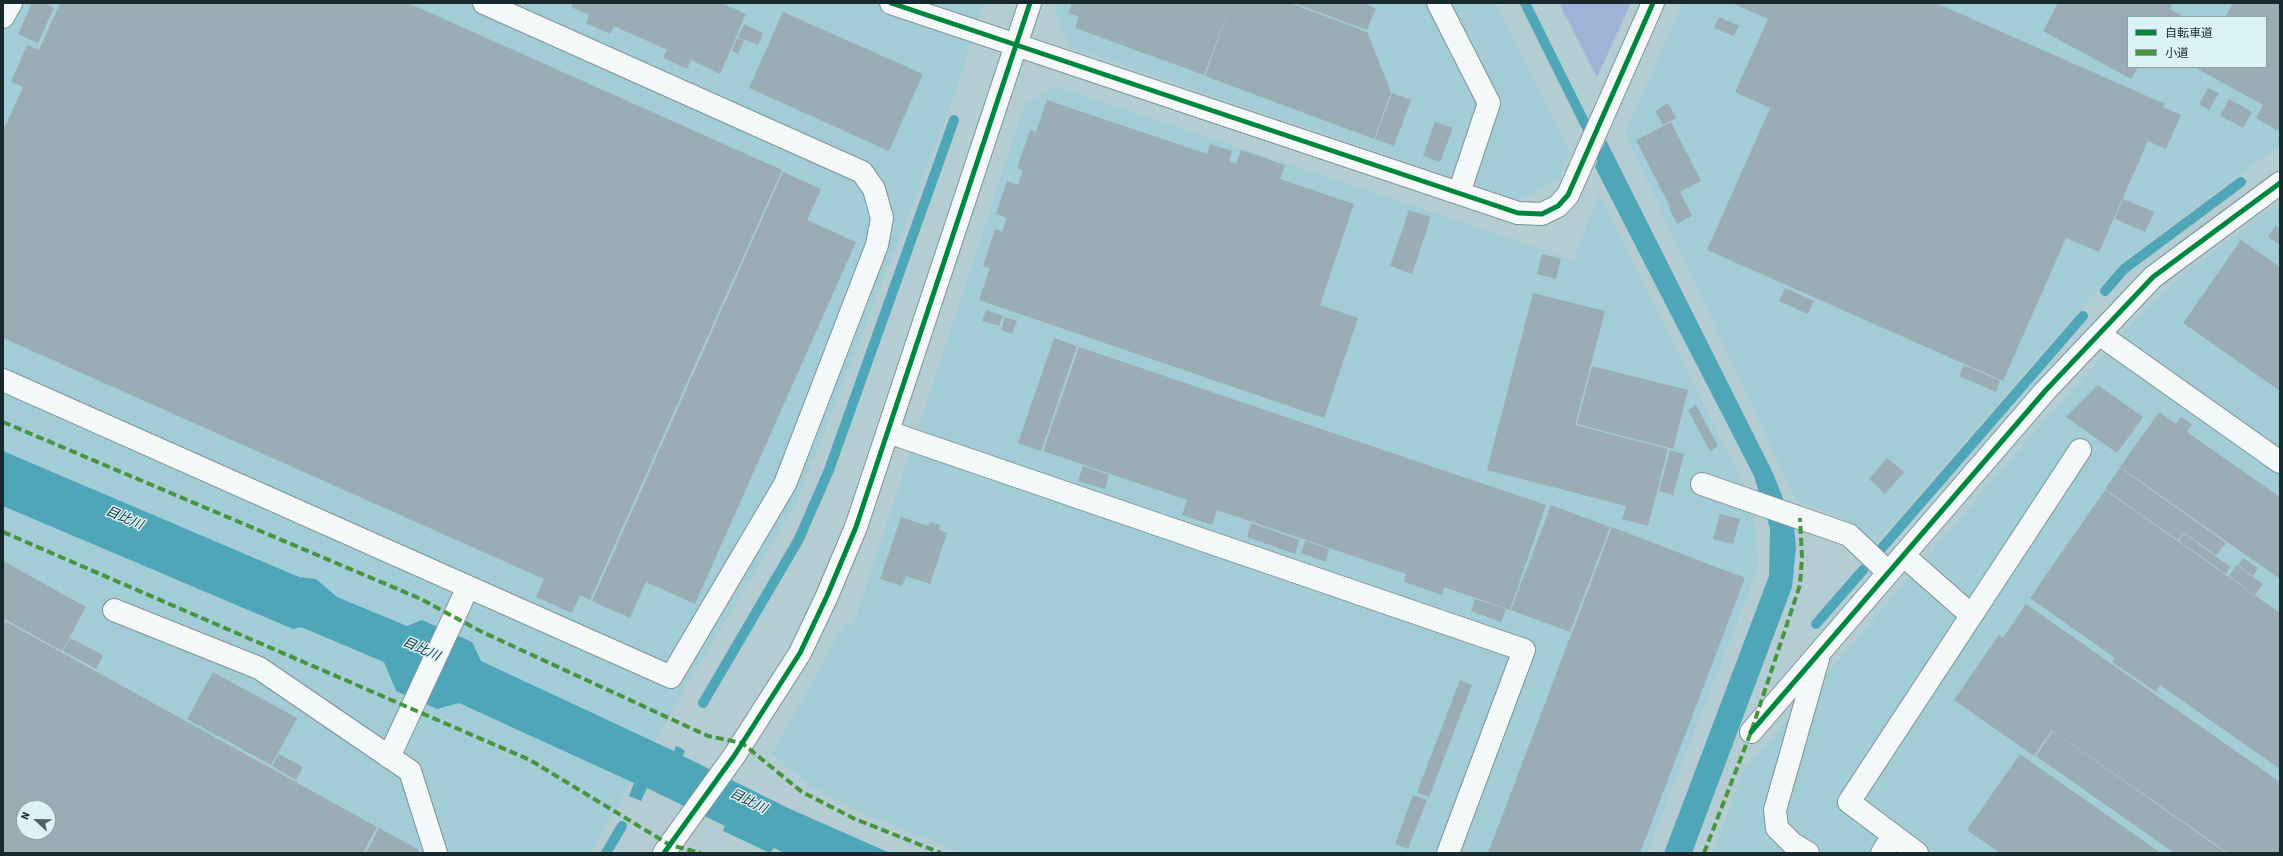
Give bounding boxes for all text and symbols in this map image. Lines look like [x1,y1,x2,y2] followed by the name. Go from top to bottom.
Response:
[2127,16,2267,68] legend
[2165,25,2213,42] text: 自転車道
[2165,45,2189,62] text: 小道
[103,504,145,534] water label: 目比川
[400,635,442,665] water label: 目比川
[727,786,769,818] water label: 目比川
[16,800,56,840] north arrow
[17,809,34,822] text: N

